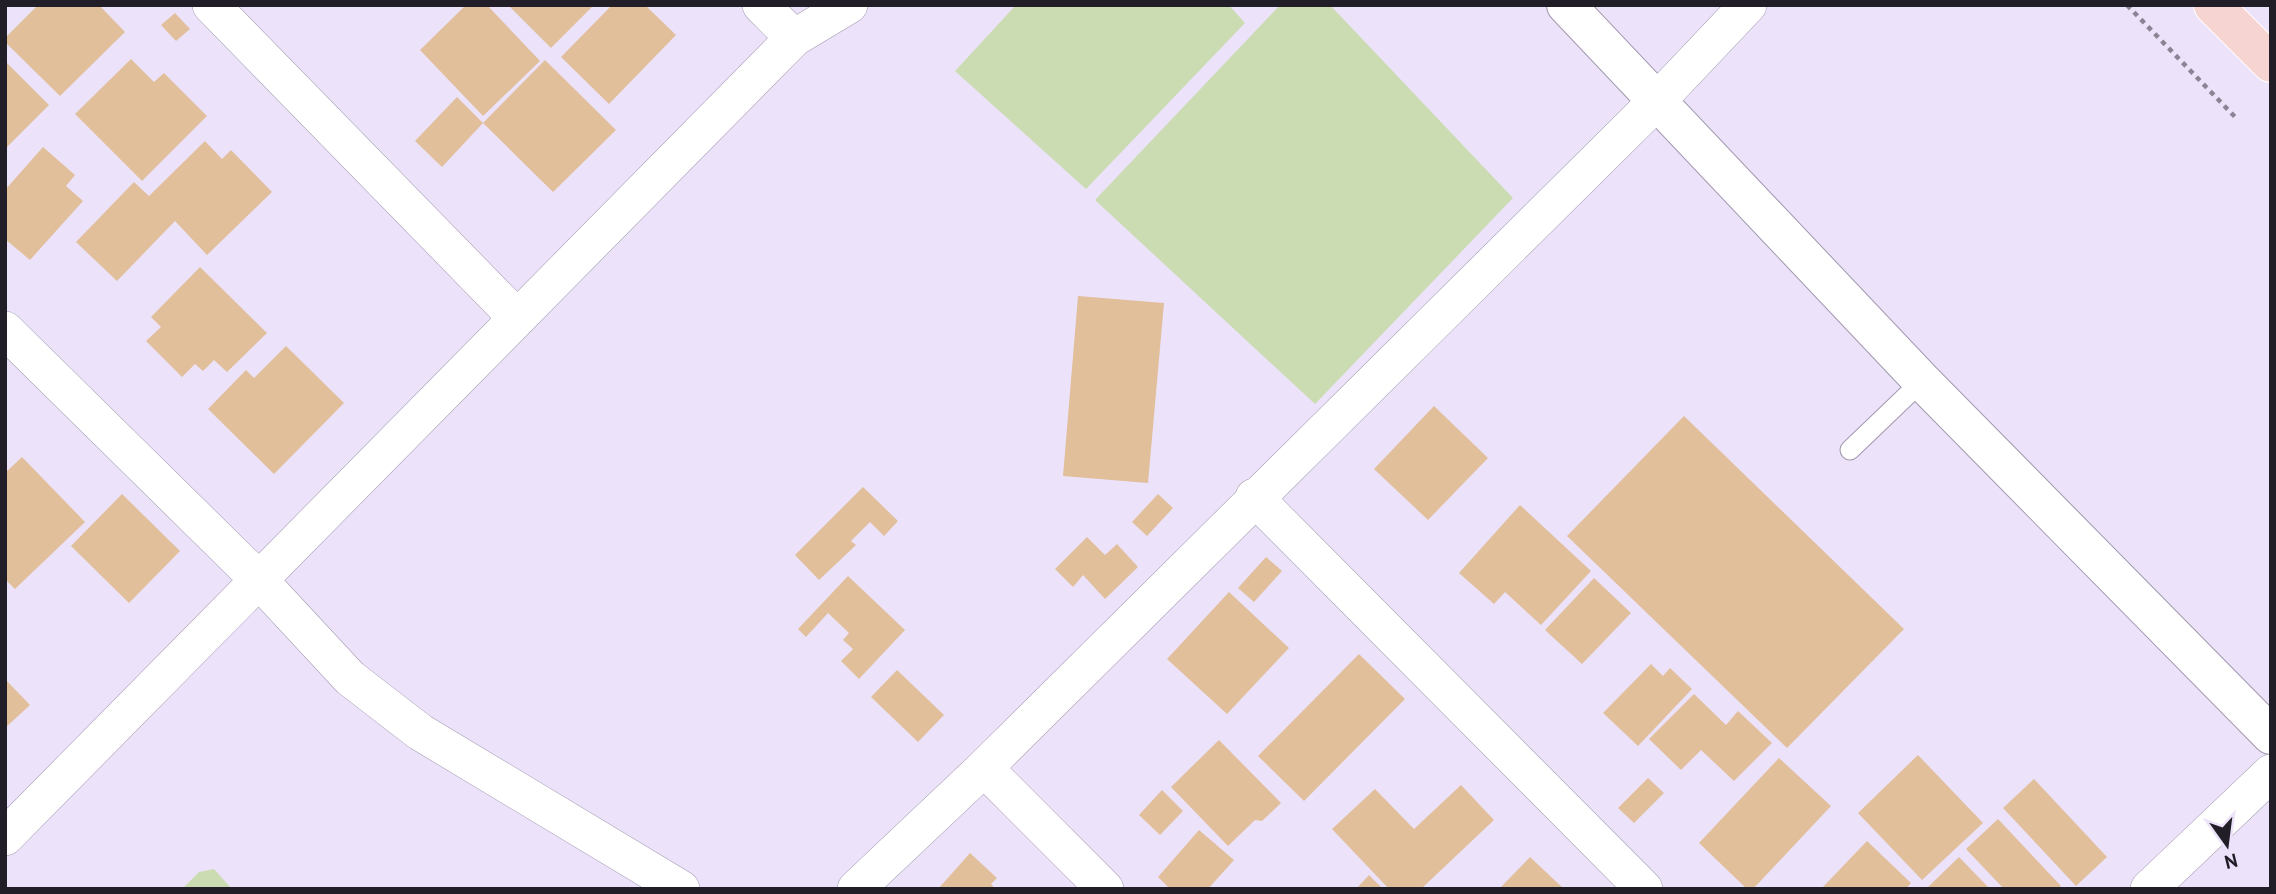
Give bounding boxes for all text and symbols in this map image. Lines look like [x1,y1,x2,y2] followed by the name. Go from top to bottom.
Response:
[2192,810,2262,880] north arrow
[2222,848,2240,875] text: N

